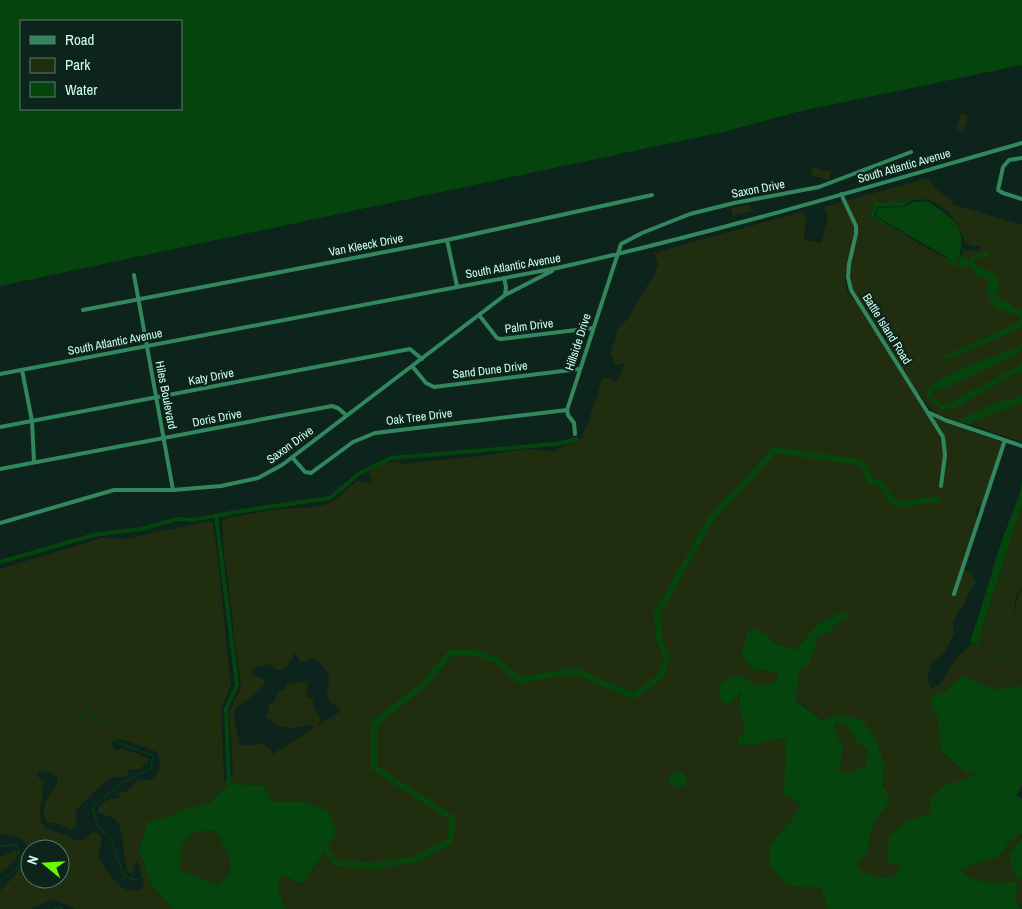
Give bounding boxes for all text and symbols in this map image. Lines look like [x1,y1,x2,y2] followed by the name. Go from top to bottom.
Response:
[20,20,182,110] legend
[65,29,94,50] text: Road
[65,54,91,75] text: Park
[65,79,97,100] text: Water
[856,145,952,187] street label: South Atlantic Avenue
[730,176,786,202] street label: Saxon Drive
[328,230,404,260] street label: Van Kleeck Drive
[464,250,562,282] street label: South Atlantic Avenue
[859,291,915,367] street label: Battle Island Road
[561,311,595,373] street label: Hillside Drive
[504,315,554,337] street label: Palm Drive
[66,325,164,359] street label: South Atlantic Avenue
[452,357,528,383] street label: Sand Dune Drive
[152,359,180,431] street label: Hiles Boulevard
[187,365,235,389] street label: Katy Drive
[191,405,243,431] street label: Doris Drive
[385,405,453,429] street label: Oak Tree Drive
[263,423,317,467] street label: Saxon Drive
[20,839,70,889] north arrow
[23,853,42,867] text: N

